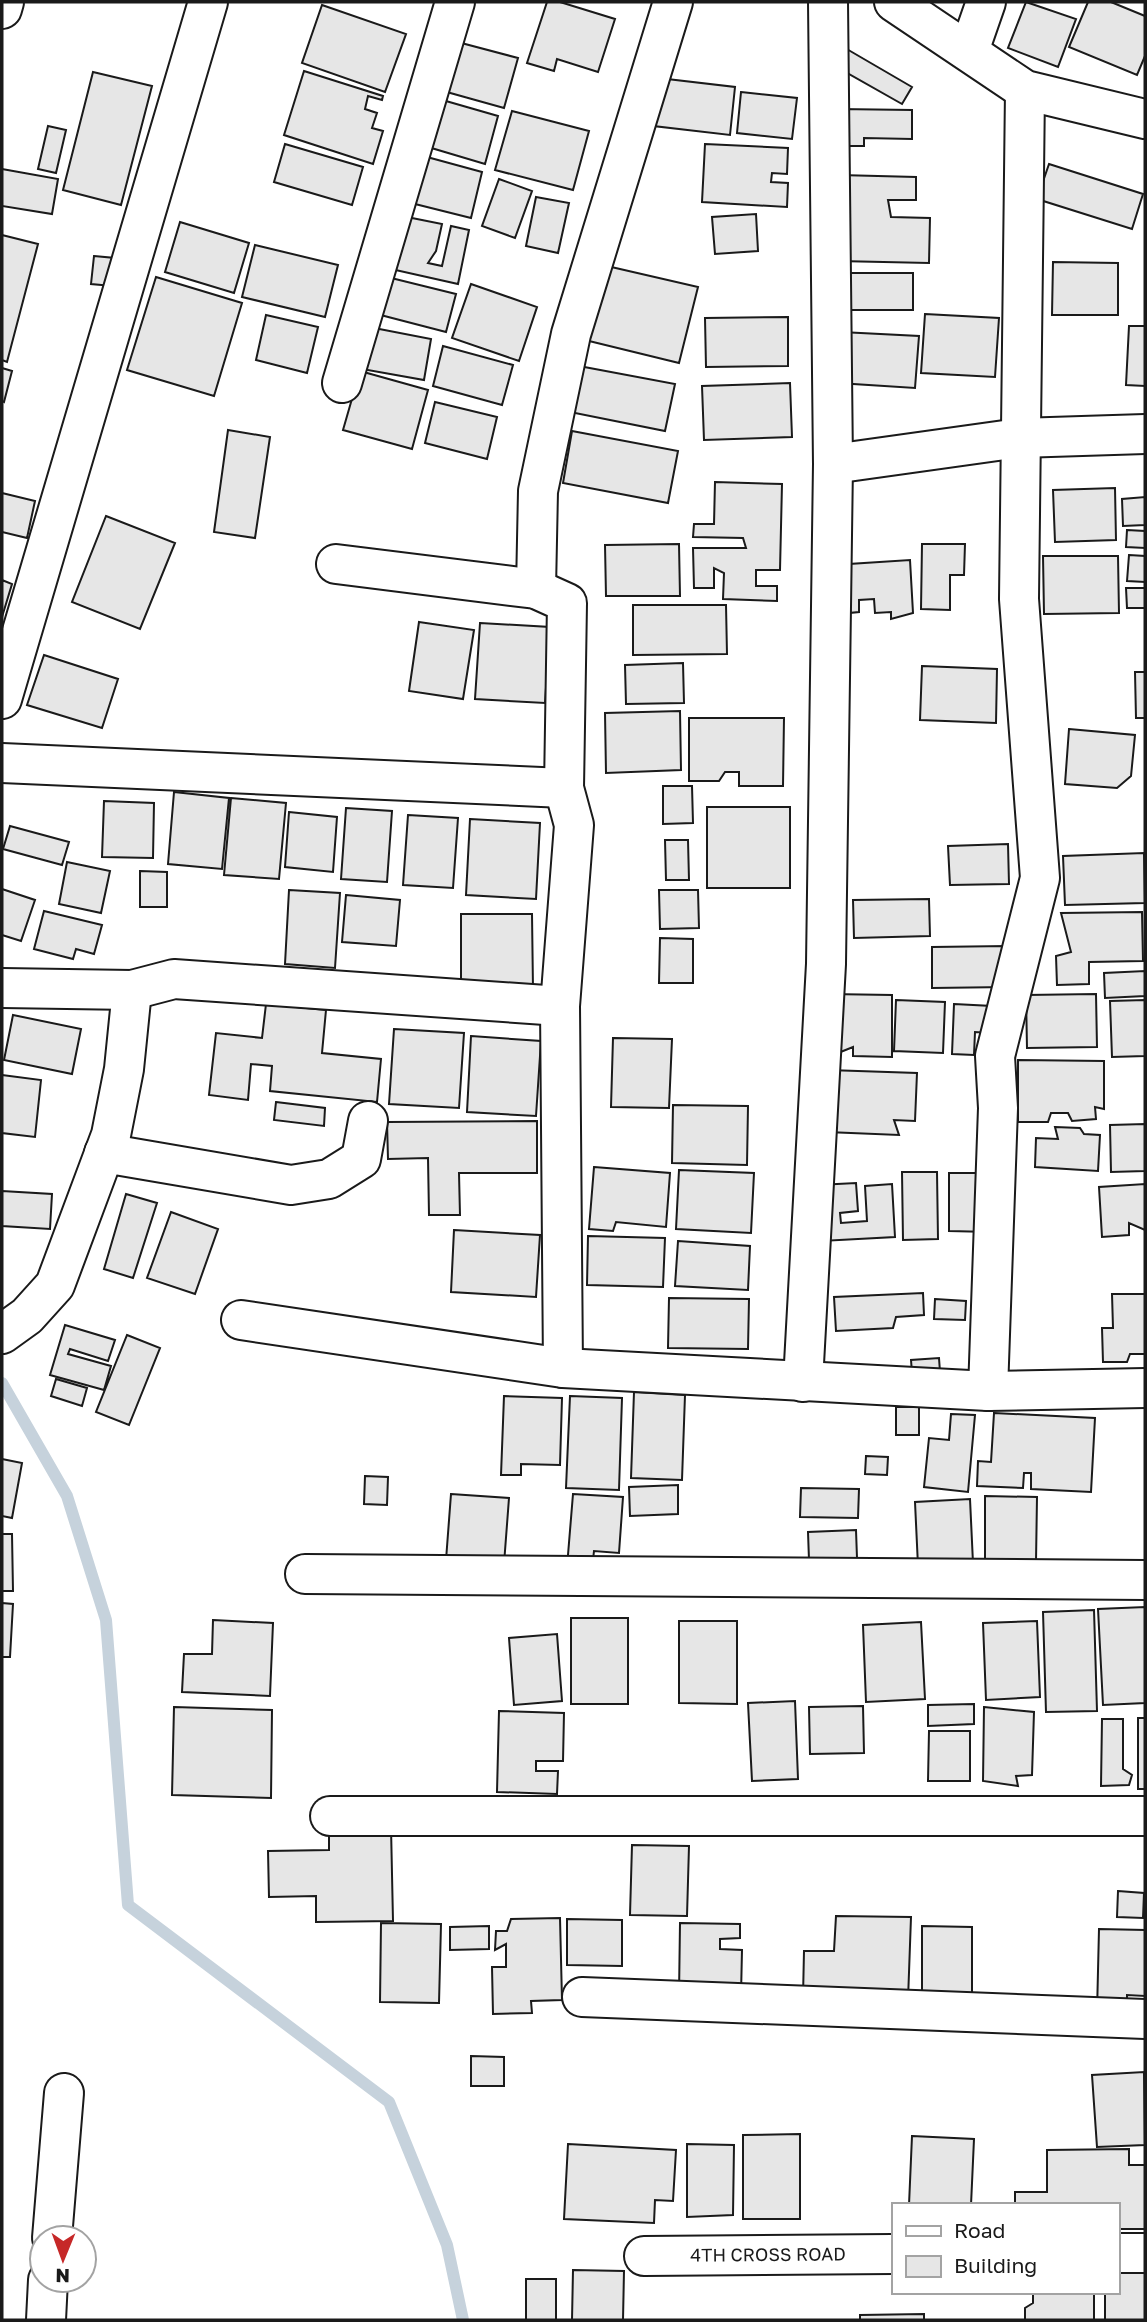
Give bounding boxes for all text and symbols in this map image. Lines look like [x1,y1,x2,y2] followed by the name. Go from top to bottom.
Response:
[892,2203,1119,2294] legend
[954,2217,1005,2243] text: Road
[28,2224,98,2294] north arrow
[690,2242,846,2266] street label: 4TH CROSS ROAD
[954,2252,1037,2278] text: Building
[55,2265,70,2288] text: N

